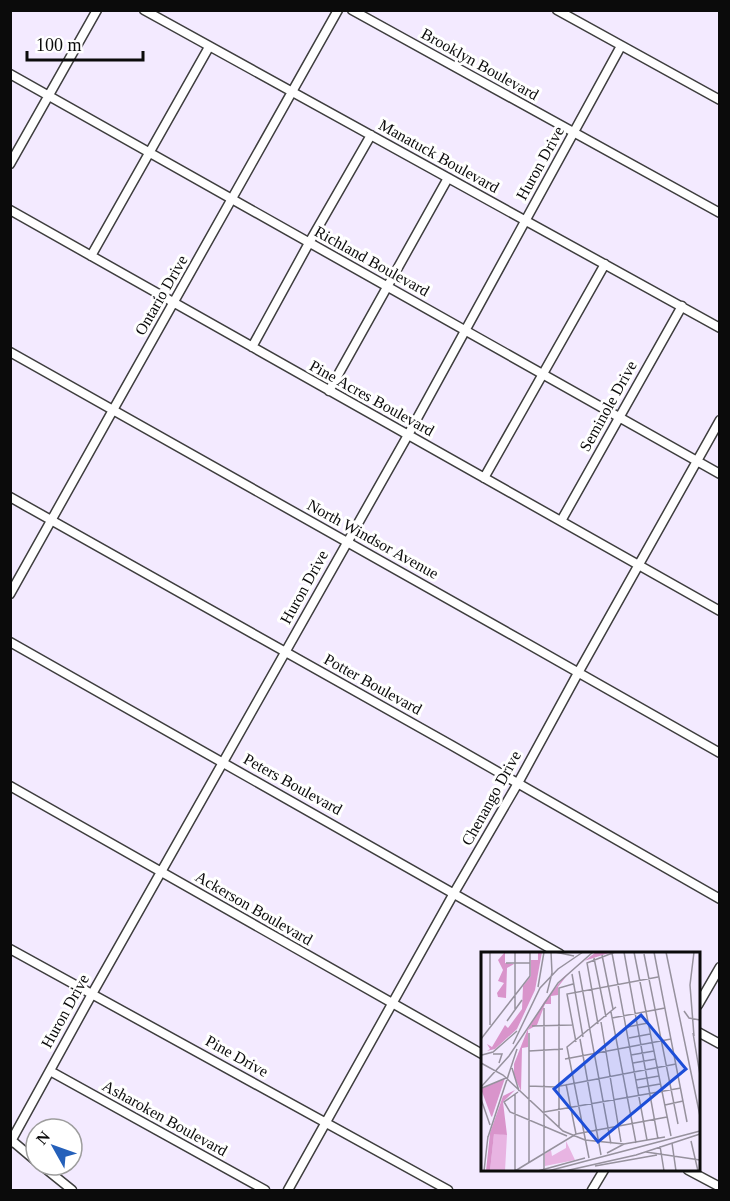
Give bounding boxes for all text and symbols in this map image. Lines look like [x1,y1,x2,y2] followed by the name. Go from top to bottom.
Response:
[27,24,142,62] scale bar
[418,25,541,104] street label: Brooklyn Boulevard
[36,35,82,55] text: 100 m
[376,116,502,196] street label: Manatuck Boulevard
[513,123,567,203] street label: Huron Drive
[312,222,432,300] street label: Richland Boulevard
[131,252,191,338] street label: Ontario Drive
[307,357,437,439] street label: Pine Acres Boulevard
[576,358,640,454] street label: Seminole Drive
[305,496,441,582] street label: North Windsor Avenue
[277,547,331,627] street label: Huron Drive
[321,650,425,718] street label: Potter Boulevard
[458,748,525,849] street label: Chenango Drive
[241,750,345,818] street label: Peters Boulevard
[193,868,315,948] street label: Ackerson Boulevard
[481,952,700,1171] inset map
[38,971,92,1051] street label: Huron Drive
[203,1032,271,1080] street label: Pine Drive
[100,1077,230,1159] street label: Asharoken Boulevard
[24,1117,84,1177] north arrow
[33,1127,53,1148] text: N

